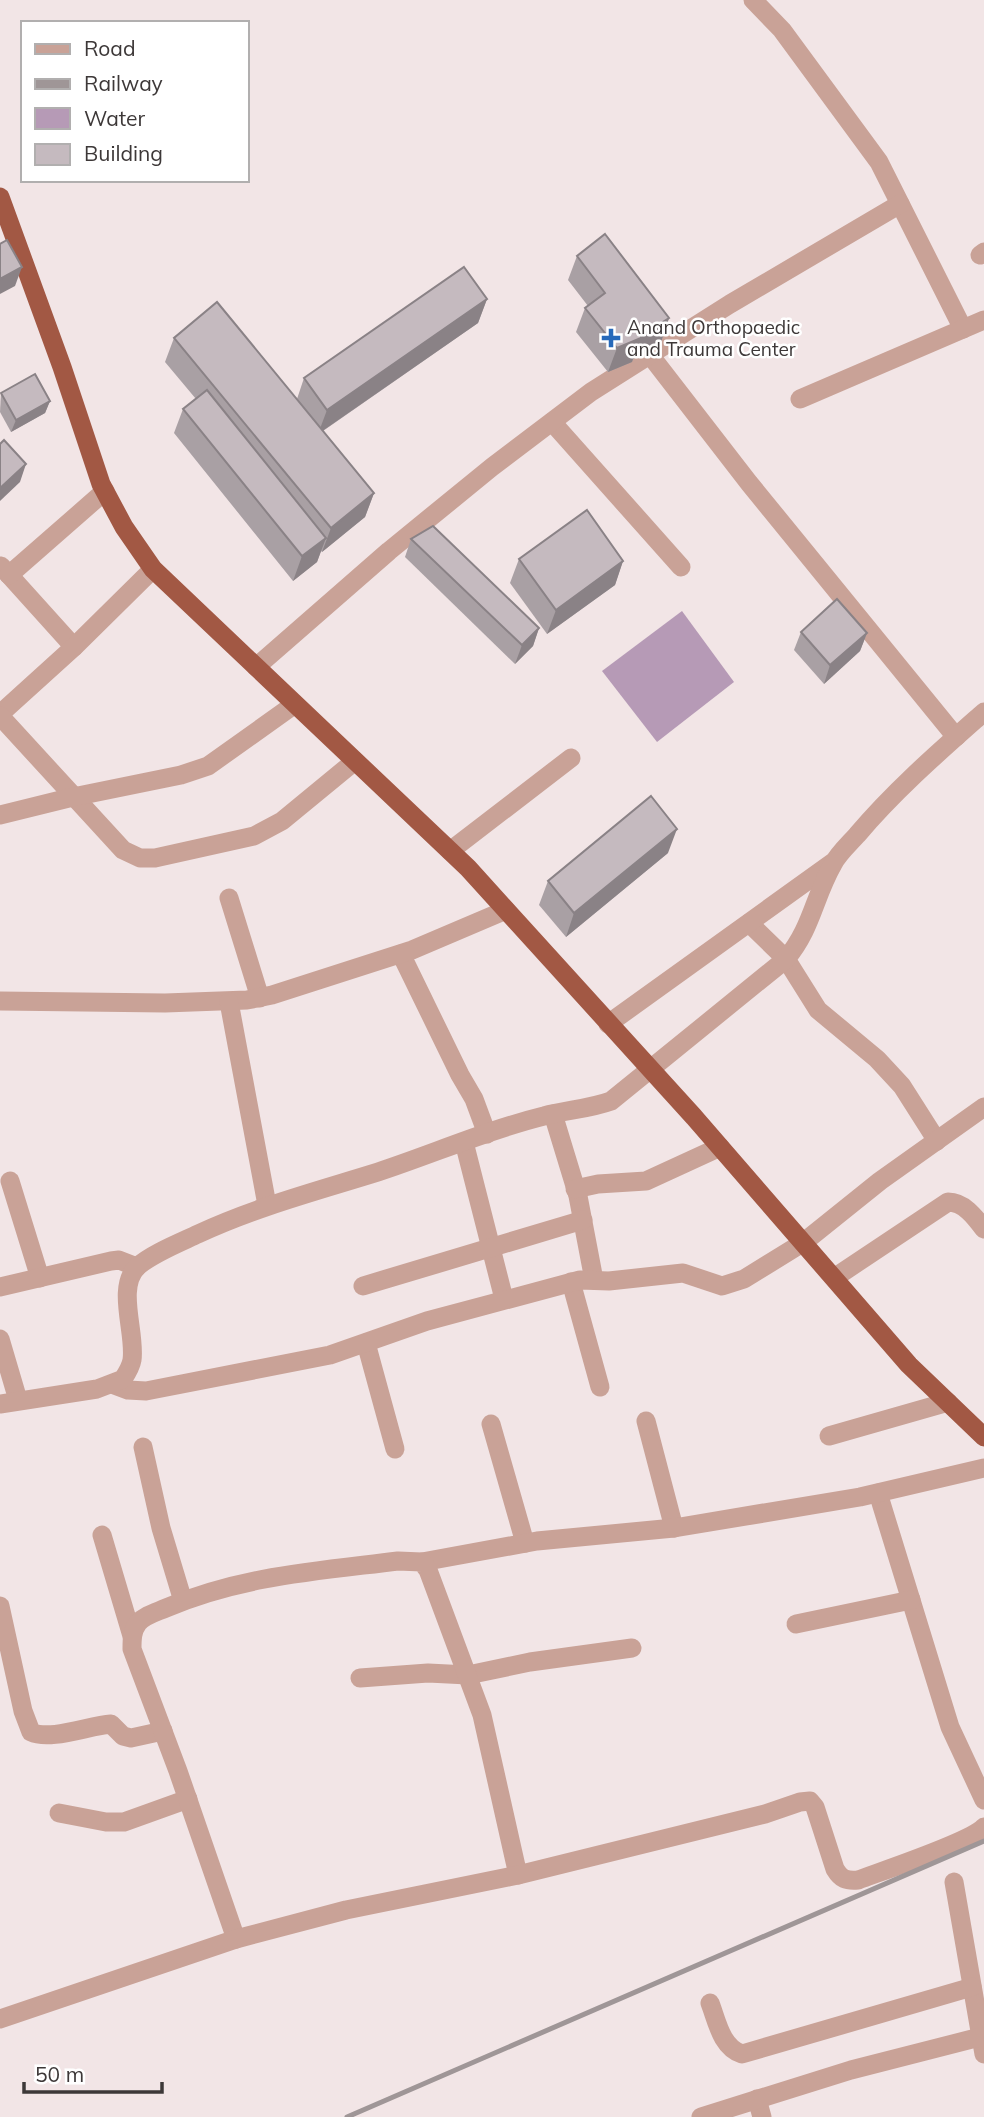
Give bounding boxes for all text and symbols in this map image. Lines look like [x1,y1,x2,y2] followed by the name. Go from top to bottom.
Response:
[21,21,248,182] legend
[84,35,135,61] text: Road
[84,70,163,96] text: Railway
[84,105,145,131] text: Water
[84,140,163,166] text: Building
[627,315,800,361] place label: Anand Orthopaedic and Trauma Center
[601,328,621,348] marker: Anand Orthopaedic and Trauma Center
[24,2050,163,2094] scale bar
[35,2061,84,2087] text: 50 m

